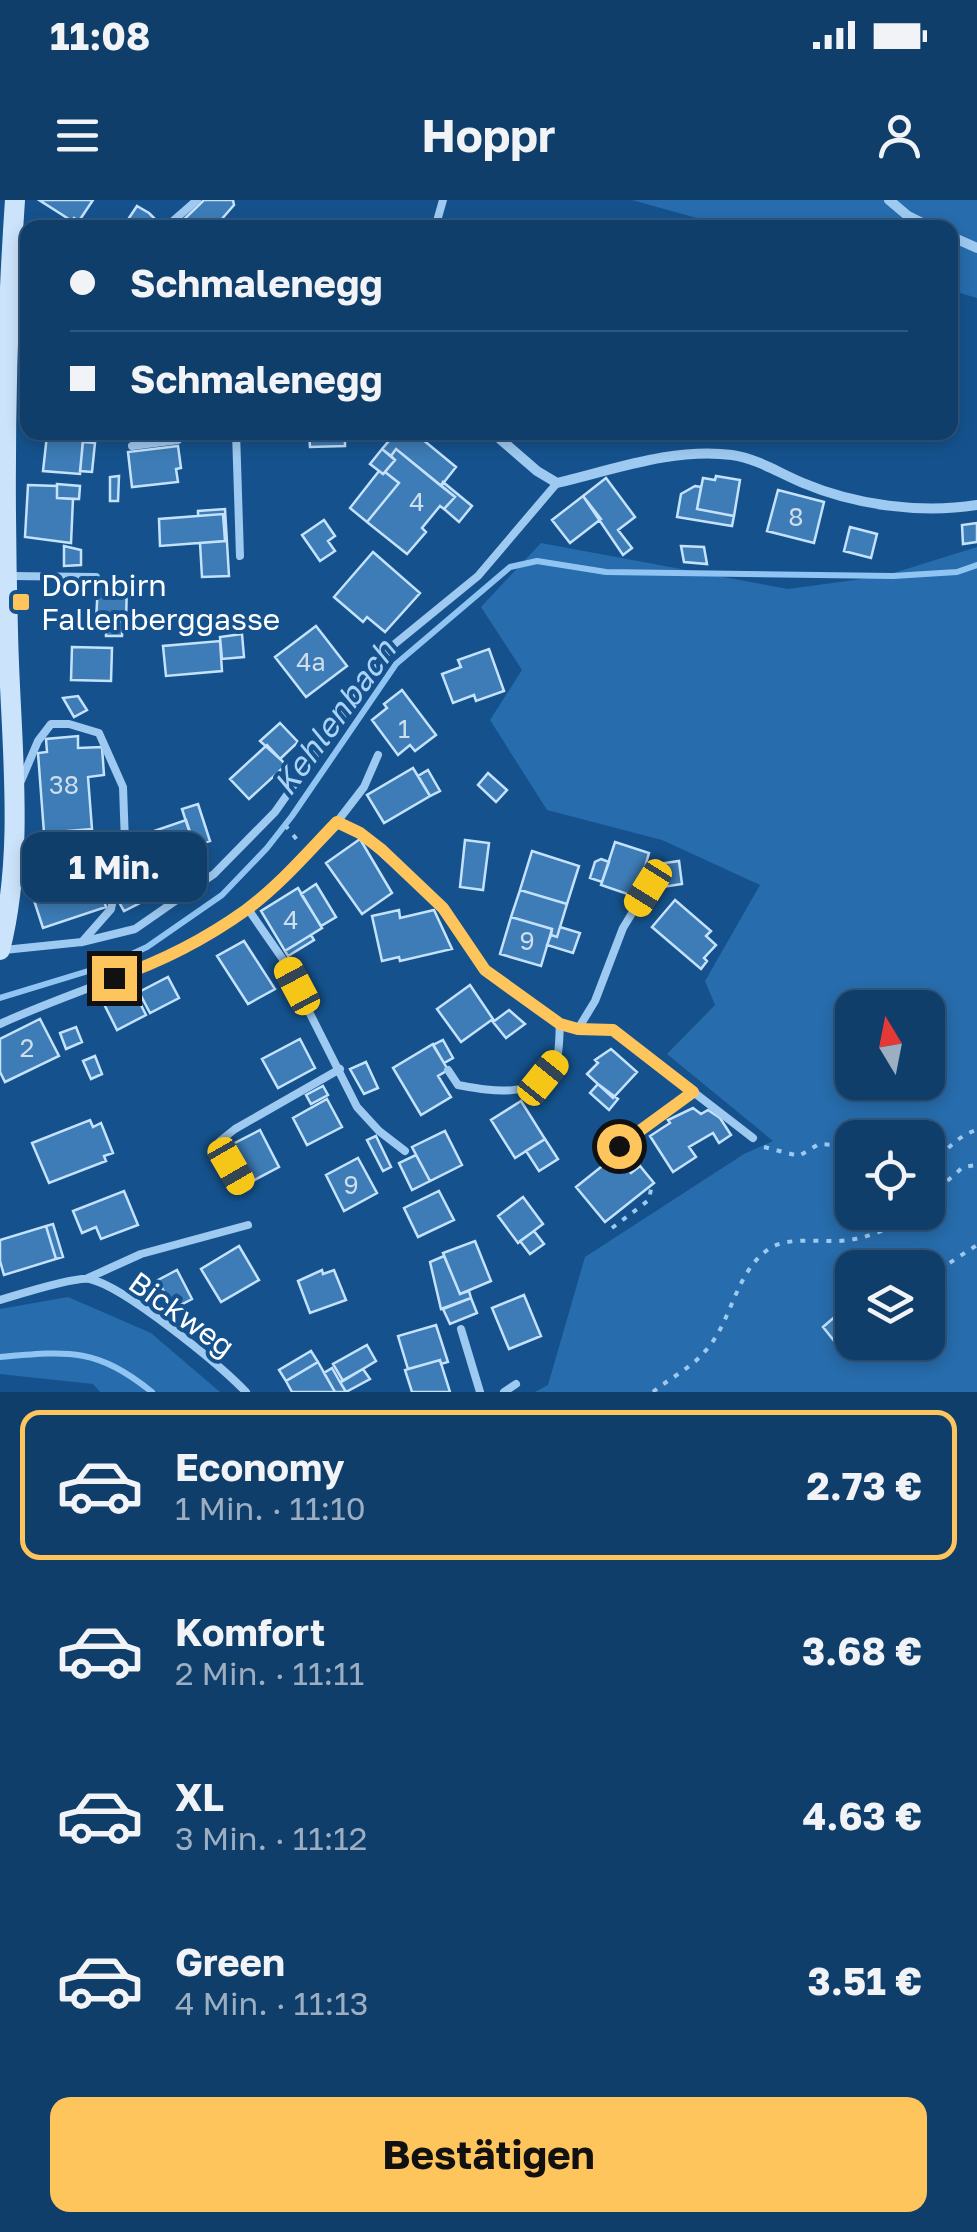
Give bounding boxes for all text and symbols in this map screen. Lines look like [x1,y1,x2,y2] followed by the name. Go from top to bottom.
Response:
[50,13,150,58] text: 11:08
[50,108,105,163] icon: menu
[421,108,556,162] text: Hoppr
[872,108,927,163] icon: person
[130,260,383,305] text: Schmalenegg
[130,356,383,401] text: Schmalenegg
[409,486,425,517] house number: 4
[788,501,804,532] house number: 8
[41,567,280,637] place label: Dornbirn Fallenberggasse
[10,591,32,613] marker: Dornbirn Fallenberggasse
[265,631,404,802] water label: Kehlenbach
[296,646,326,677] house number: 4a
[398,713,410,744] house number: 1
[49,769,79,800] house number: 38
[22,833,206,903] callout: 1 Min.
[69,848,160,886] text: 1 Min.
[619,855,677,921] car
[283,904,299,935] house number: 4
[519,925,535,956] house number: 9
[270,952,324,1020] car
[92,956,137,1001] route end
[835,990,945,1100] north arrow
[835,990,945,1360] map controls
[20,1032,34,1063] house number: 2
[512,1045,574,1111] car
[835,1120,945,1230] button: locate
[597,1124,642,1169] route start
[203,1133,259,1199] car
[343,1169,359,1200] house number: 9
[835,1250,945,1360] button: layers
[122,1264,242,1364] street label: Bickweg
[55,1440,145,1530] icon: car
[175,1444,344,1489] text: Economy
[806,1463,922,1508] text: 2.73 €
[175,1489,366,1527] text: 1 Min. · 11:10
[55,1605,145,1695] icon: car
[175,1609,325,1654] text: Komfort
[802,1628,922,1673] text: 3.68 €
[175,1654,364,1692] text: 2 Min. · 11:11
[55,1770,145,1860] icon: car
[175,1774,224,1819] text: XL
[802,1793,922,1838] text: 4.63 €
[175,1819,367,1857] text: 3 Min. · 11:12
[55,1935,145,2025] icon: car
[175,1939,285,1984] text: Green
[808,1958,922,2003] text: 3.51 €
[175,1984,368,2022] text: 4 Min. · 11:13
[50,2097,927,2212] button: Bestätigen

